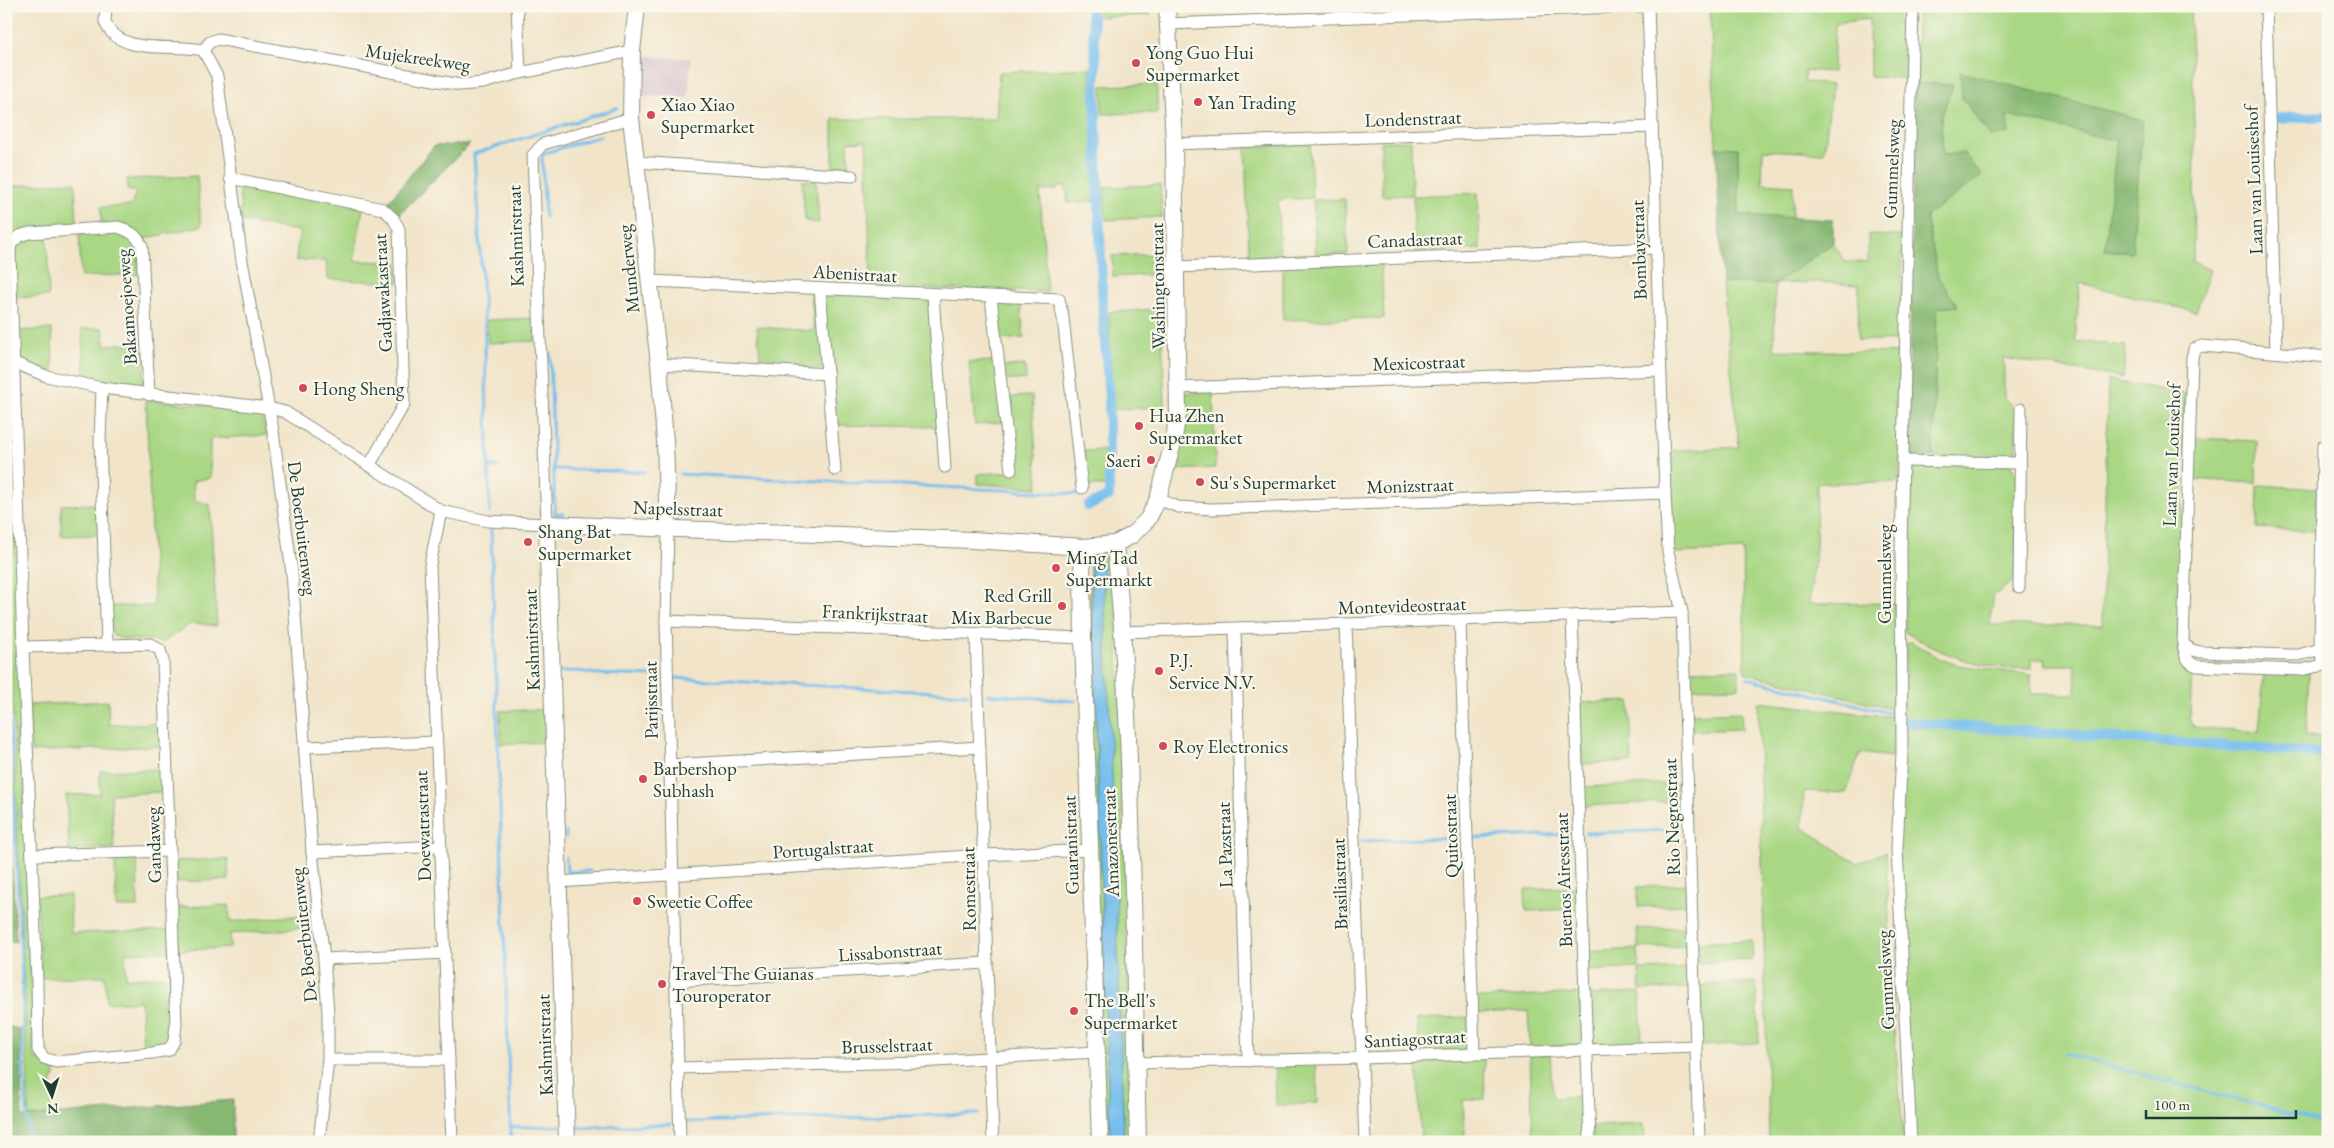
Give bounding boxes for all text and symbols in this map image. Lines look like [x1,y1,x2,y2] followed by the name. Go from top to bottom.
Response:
[364,38,473,77] street label: Mujekreekweg
[1146,40,1254,87] place label: Yong Guo Hui Supermarket
[1130,57,1142,69] marker: Yong Guo Hui Supermarket
[1208,90,1297,115] place label: Yan Trading
[660,92,754,139] place label: Xiao Xiao Supermarket
[1192,96,1204,108] marker: Yan Trading
[2238,103,2269,255] street label: Laan van Louiseshof
[1364,104,1462,133] street label: Londenstraat
[645,109,657,121] marker: Xiao Xiao Supermarket
[1877,118,1906,219] street label: Gummelsweg
[501,185,530,287] street label: Kashmirstraat
[1624,200,1653,300] street label: Bombaystraat
[1144,222,1171,350] street label: Washingtonstraat
[611,223,646,314] street label: Munderweg
[1367,225,1463,254] street label: Canadastraat
[367,233,398,353] street label: Gadjawakastraat
[110,247,143,366] street label: Bakamoejoeweg
[811,259,898,288] street label: Abenistraat
[1372,348,1466,377] street label: Mexicostraat
[313,376,405,401] place label: Hong Sheng
[2157,381,2187,527] street label: Laan van Louisehof
[297,382,309,394] marker: Hong Sheng
[1149,403,1242,450] place label: Hua Zhen Supermarket
[1133,420,1145,432] marker: Hua Zhen Supermarket
[1106,448,1141,473] place label: Saeri
[1145,454,1157,466] marker: Saeri
[282,459,323,598] street label: De Boerbuitenweg
[1210,470,1336,495] place label: Su's Supermarket
[1366,471,1454,500] street label: Monizstraat
[1194,476,1206,488] marker: Su's Supermarket
[632,494,724,523] street label: Napelsstraat
[538,519,631,566] place label: Shang Bat Supermarket
[1872,523,1897,624] street label: Gummelsweg
[522,536,534,548] marker: Shang Bat Supermarket
[1066,545,1152,592] place label: Ming Tad Supermarkt
[1050,562,1062,574] marker: Ming Tad Supermarkt
[951,583,1052,630] place label: Red Grill Mix Barbecue
[517,589,546,691] street label: Kashmirstraat
[1337,591,1467,620] street label: Montevideostraat
[821,598,929,629] street label: Frankrijkstraat
[1056,600,1068,612] marker: Red Grill Mix Barbecue
[1169,648,1256,695] place label: P.J. Service N.V.
[637,661,664,739] street label: Parijsstraat
[1153,665,1165,677] marker: P.J. Service N.V.
[1173,734,1288,759] place label: Roy Electronics
[1157,740,1169,752] marker: Roy Electronics
[653,756,737,803] place label: Barbershop Subhash
[1657,758,1686,876] street label: Rio Negrostraat
[408,770,437,882] street label: Doewatrastraat
[637,773,649,785] marker: Barbershop Subhash
[1096,788,1125,899] street label: Amazonestraat
[1437,793,1464,878] street label: Quitostraat
[1056,795,1085,895] street label: Guaranistraat
[1211,802,1238,888] street label: La Pazstraat
[140,806,167,884] street label: Gandaweg
[1549,812,1578,948] street label: Buenos Airesstraat
[772,832,874,865] street label: Portugalstraat
[1325,837,1354,931] street label: Brasiliastraat
[955,846,982,932] street label: Romestraat
[284,866,323,1004] street label: De Boerbuitenweg
[647,889,753,914] place label: Sweetie Coffee
[631,895,643,907] marker: Sweetie Coffee
[1870,929,1901,1030] street label: Gummelsweg
[837,935,943,968] street label: Lissabonstraat
[672,961,814,1008] place label: Travel The Guianas Touroperator
[656,978,668,990] marker: Travel The Guianas Touroperator
[1084,988,1177,1035] place label: The Bell's Supermarket
[530,994,559,1096] street label: Kashmirstraat
[1068,1005,1080,1017] marker: The Bell's Supermarket
[1363,1023,1467,1054] street label: Santiagostraat
[841,1031,933,1060] street label: Brusselstraat
[28,1070,78,1120] north arrow
[2146,1088,2296,1120] scale bar
[2154,1095,2191,1114] text: 100 m
[46,1100,59,1118] text: N

